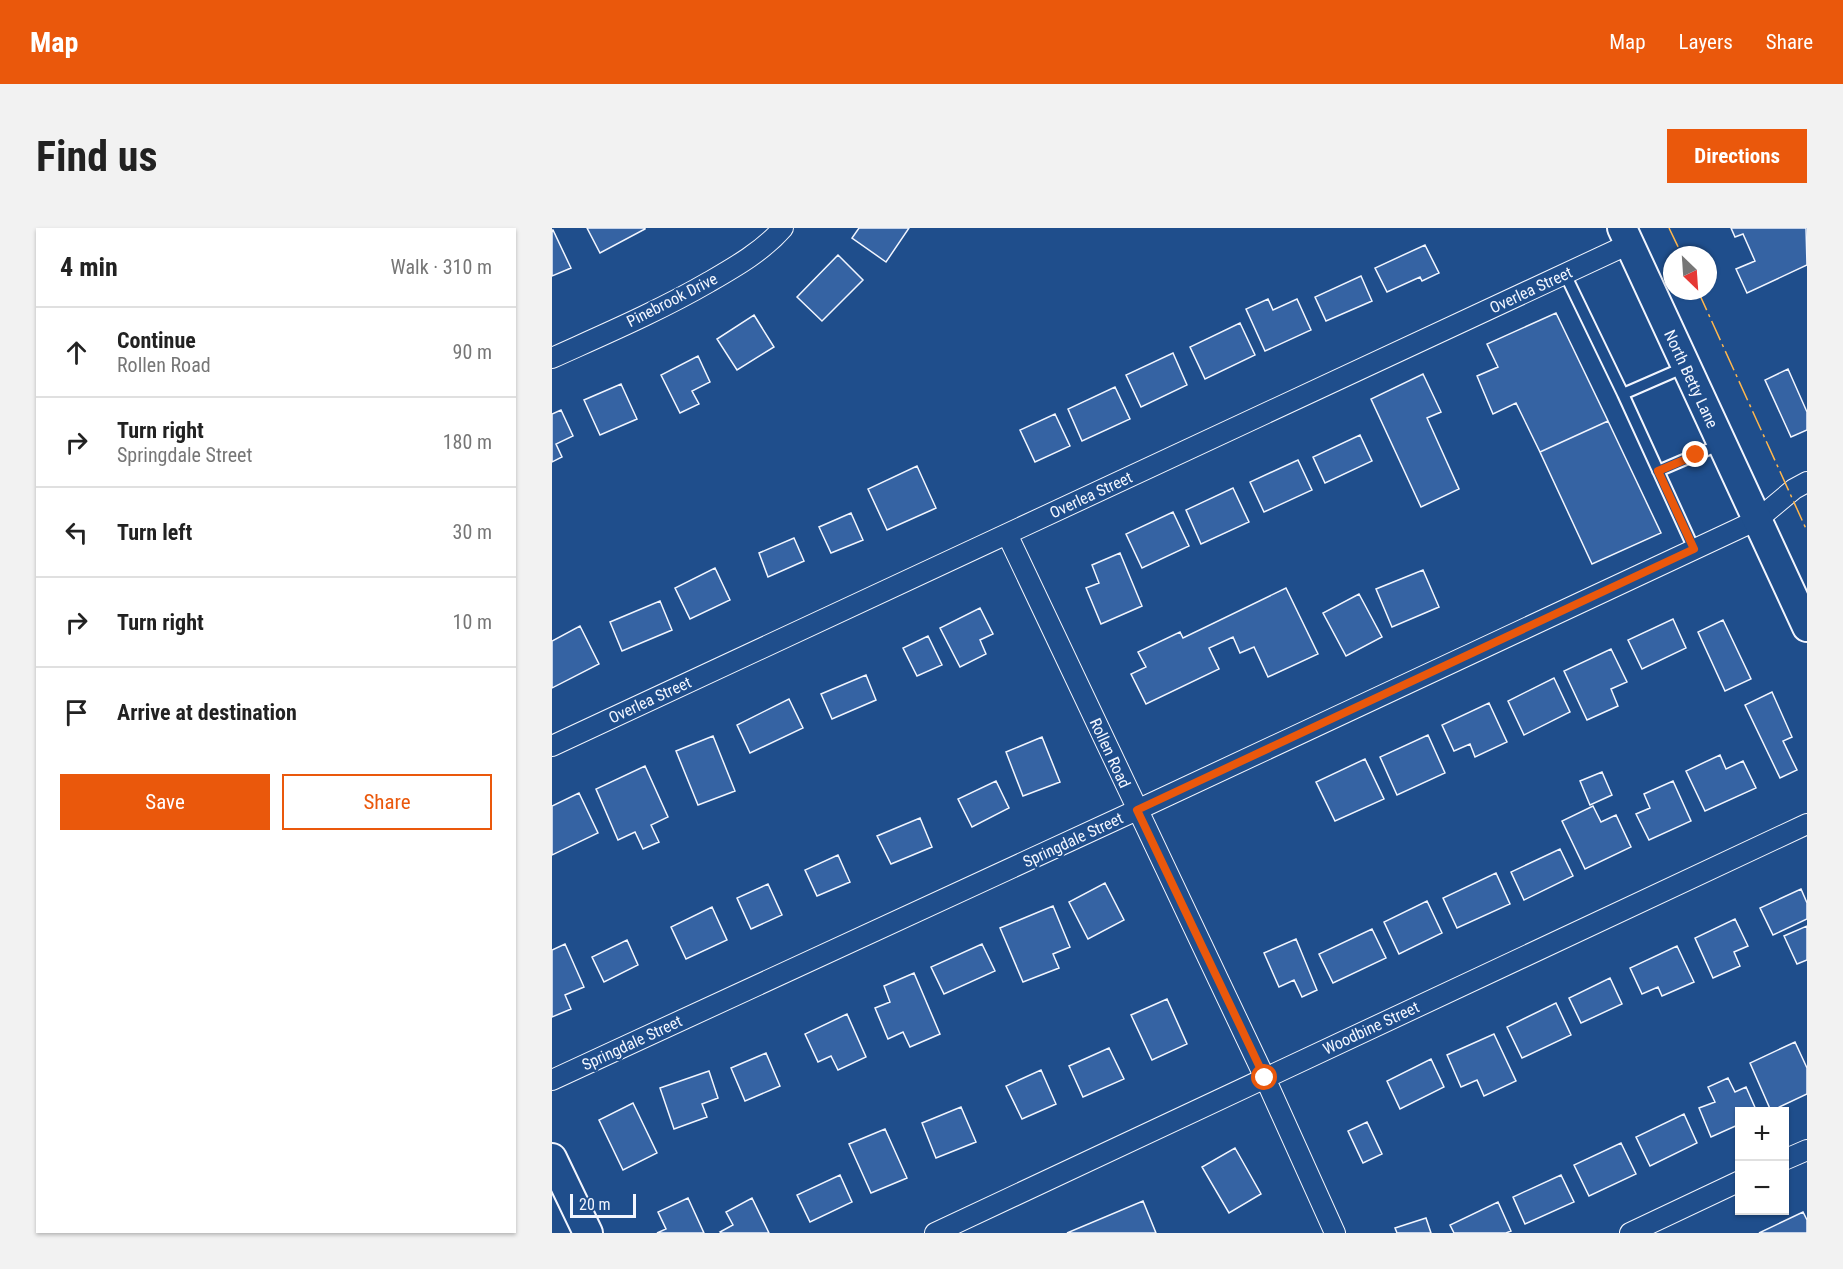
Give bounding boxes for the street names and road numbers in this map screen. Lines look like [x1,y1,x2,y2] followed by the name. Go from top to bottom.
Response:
[1487,263,1575,317] street label: Overlea Street
[623,269,721,331] street label: Pinebrook Drive
[1660,327,1722,431] street label: North Betty Lane
[1047,468,1135,522] street label: Overlea Street
[606,673,694,727] street label: Overlea Street
[1086,715,1134,791] street label: Rollen Road
[1020,808,1126,871] street label: Springdale Street
[1320,997,1422,1059] street label: Woodbine Street
[579,1011,685,1074] street label: Springdale Street

